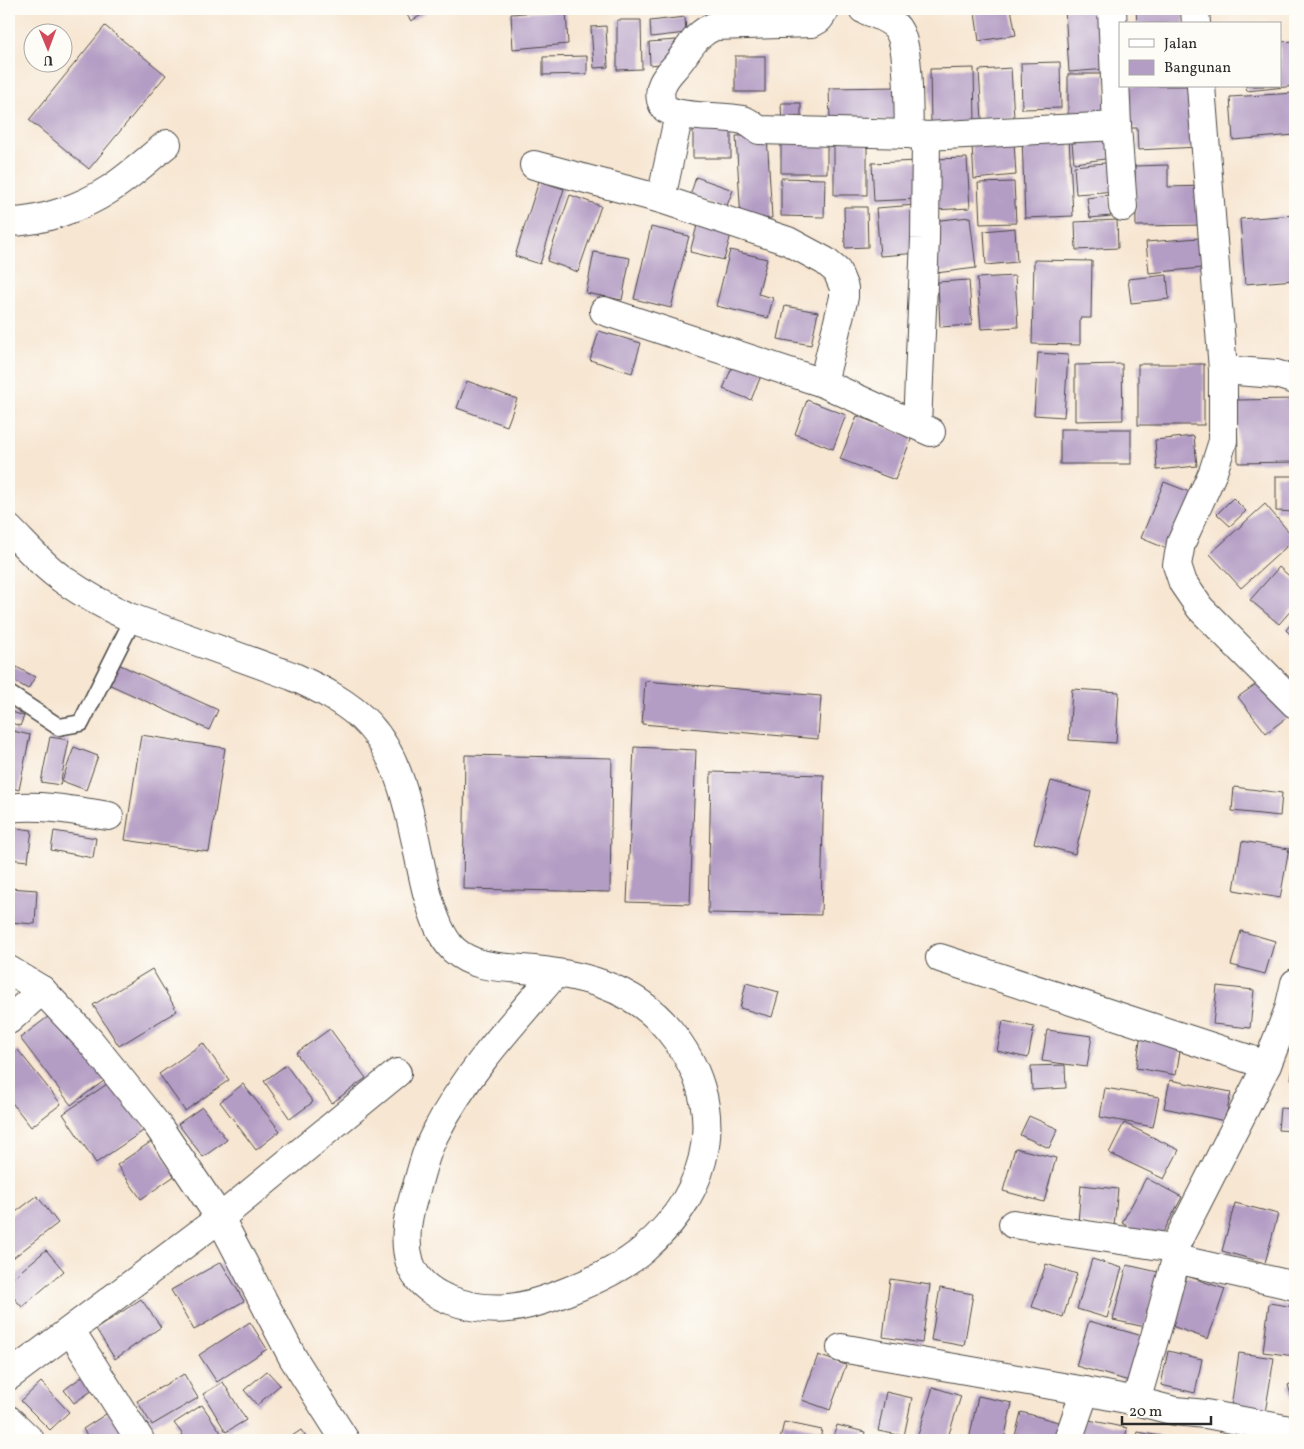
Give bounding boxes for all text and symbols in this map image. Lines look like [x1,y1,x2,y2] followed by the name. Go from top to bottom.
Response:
[22,22,72,72] north arrow
[1119,22,1282,88] legend
[1164,34,1197,55] text: Jalan
[43,50,53,69] text: U
[1164,58,1231,79] text: Bangunan
[1122,1394,1210,1426] scale bar
[1129,1402,1162,1423] text: 20 m

